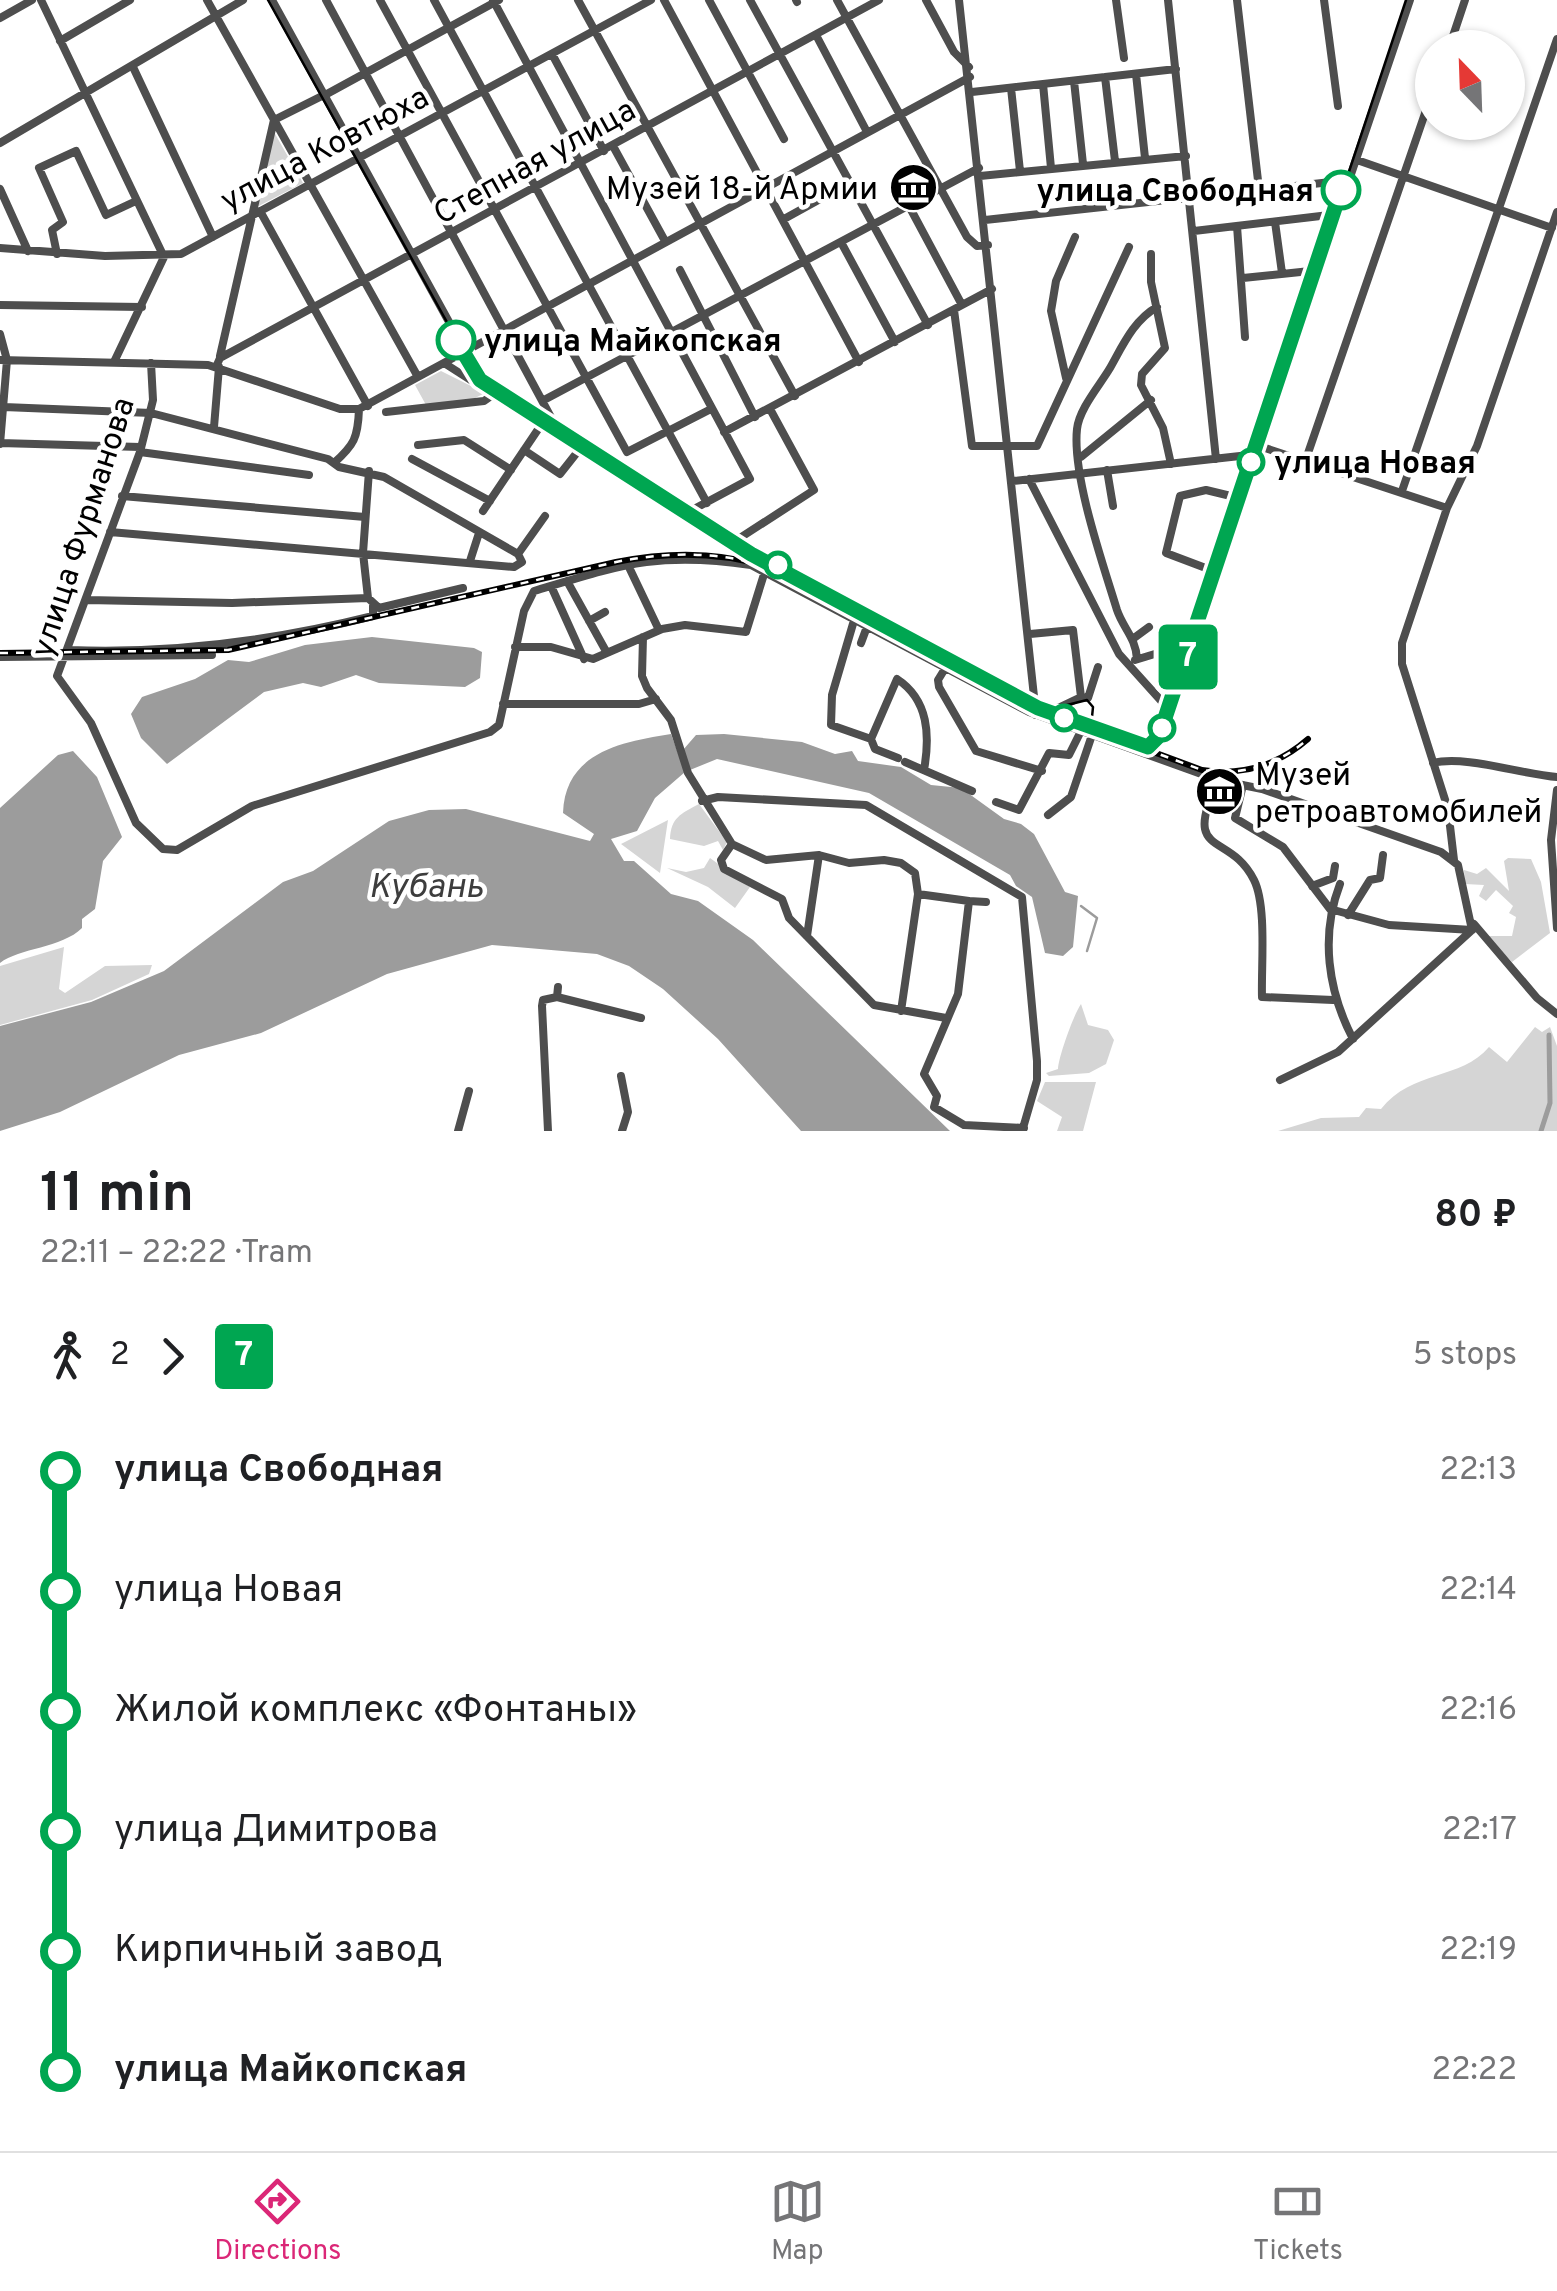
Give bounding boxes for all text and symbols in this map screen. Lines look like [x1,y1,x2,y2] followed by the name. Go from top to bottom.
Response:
[1415,30,1525,140] north arrow
[1415,30,1525,140] map controls
[214,79,437,222] street label: улица Ковтюха
[427,92,643,236] street label: Степная улица
[887,162,939,214] museum icon: Музей 18-й Армии
[606,171,878,211] place label: Музей 18-й Армии
[1322,171,1360,209] marker: улица Свободная
[1037,173,1314,213] place label: улица Свободная
[437,321,475,359] marker: улица Майкопская
[484,323,782,363] place label: улица Майкопская
[24,393,146,663] street label: улица Фурманова
[1274,445,1476,485] place label: улица Новая
[1238,449,1264,475] marker: улица Новая
[765,552,791,578] unlabelled marker
[1156,624,1220,690] line badge: 7
[1179,635,1197,679] text: 7
[1051,705,1077,731] unlabelled marker
[1149,715,1175,741] unlabelled marker
[1255,757,1542,834] place label: Музей ретроавтомобилей
[1194,766,1246,818] museum icon: Музей ретроавтомобилей
[368,866,484,910] water label: Кубань
[40,1161,194,1231] text: 11 min
[1434,1192,1517,1241] text: 80 ₽
[40,1234,313,1274] text: 22:11 – 22:22 · Tram
[40,1329,95,1384] icon: walk
[145,1329,200,1384] icon: forward
[235,1334,253,1378] text: 7
[110,1336,130,1376] text: 2
[1413,1336,1517,1376] text: 5 stops
[114,1447,443,1496] text: улица Свободная
[1439,1451,1517,1491] text: 22:13
[114,1567,343,1616] text: улица Новая
[1439,1571,1517,1611] text: 22:14
[114,1687,637,1736] text: Жилой комплекс «Фонтаны»
[1440,1691,1517,1731] text: 22:16
[114,1807,438,1856] text: улица Димитрова
[1442,1811,1517,1851] text: 22:17
[114,1927,442,1976] text: Кирпичный завод
[1440,1931,1517,1971] text: 22:19
[114,2047,467,2096] text: улица Майкопская
[1431,2051,1517,2091] text: 22:22
[214,2174,341,2270] tab: Directions
[770,2174,825,2270] tab: Map
[1253,2174,1343,2270] tab: Tickets

